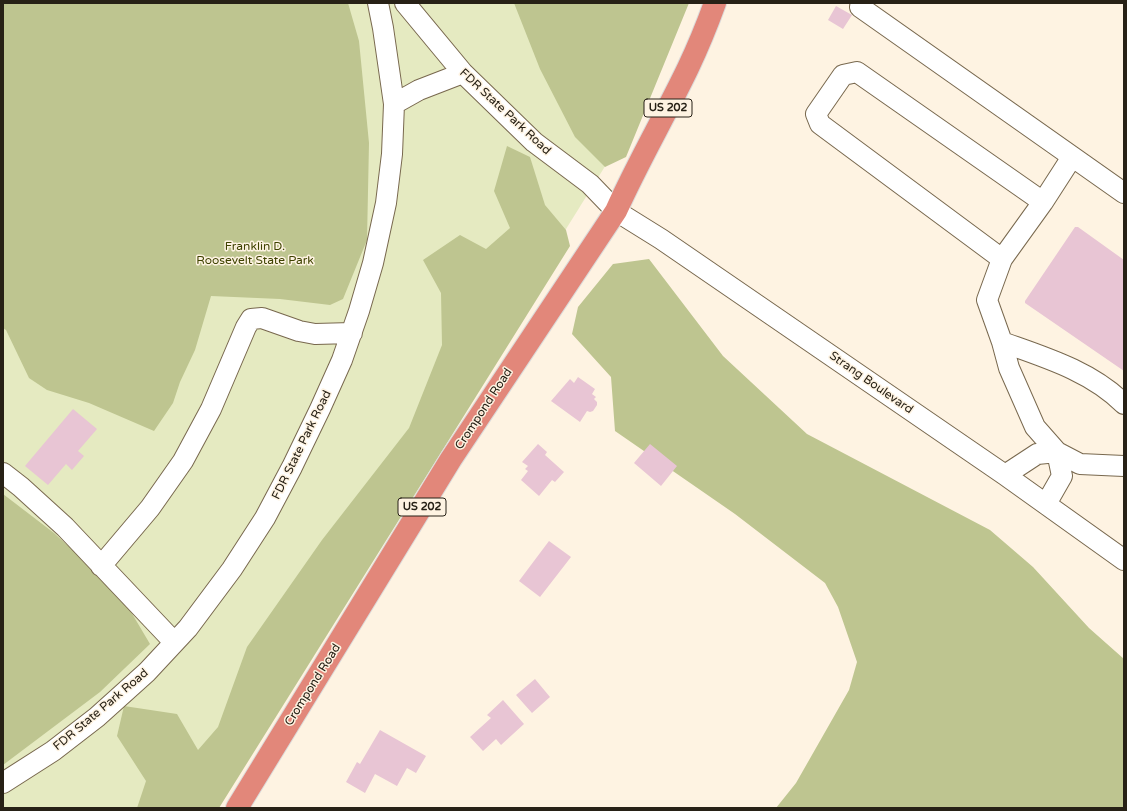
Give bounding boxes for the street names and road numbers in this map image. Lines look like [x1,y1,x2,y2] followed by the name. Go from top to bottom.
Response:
[456,66,554,158] street label: FDR State Park Road
[644,99,692,117] road number: US 202
[826,349,916,417] street label: Strang Boulevard
[452,366,516,452] street label: Crompond Road
[269,388,335,502] street label: FDR State Park Road
[398,498,446,516] road number: US 202
[282,641,344,729] street label: Crompond Road
[51,666,151,754] street label: FDR State Park Road

